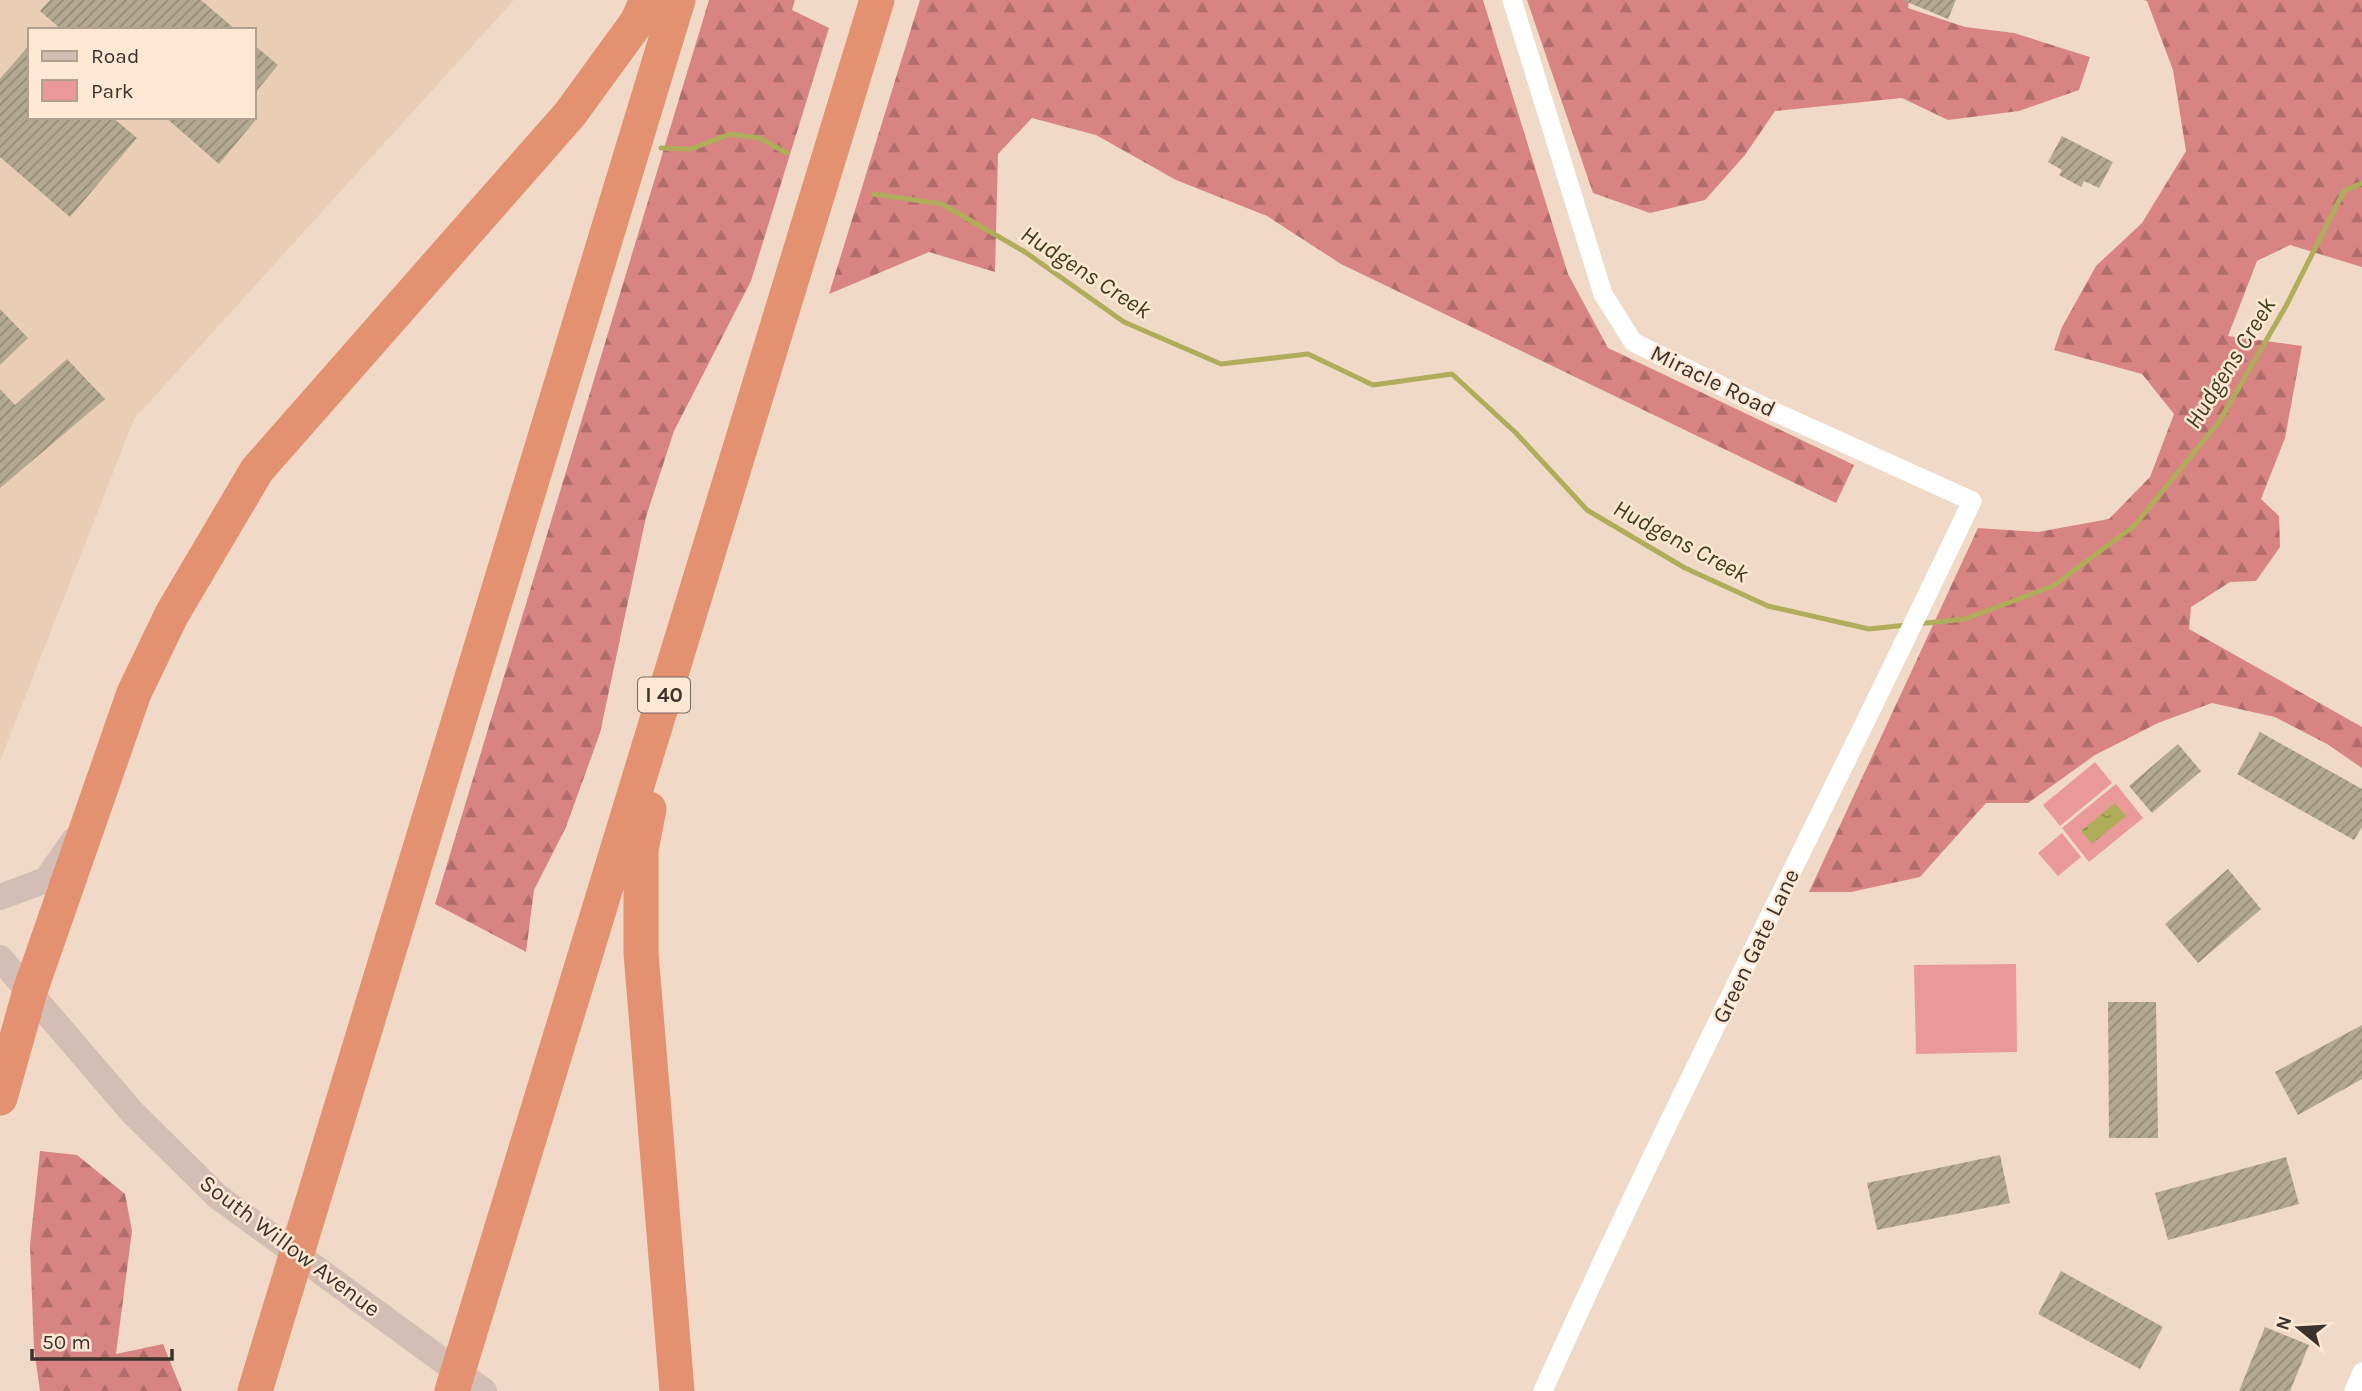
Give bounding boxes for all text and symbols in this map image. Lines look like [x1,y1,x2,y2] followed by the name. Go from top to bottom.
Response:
[28,28,256,119] legend
[91,44,139,68] text: Road
[91,79,134,103] text: Park
[1016,220,1157,325] water label: Hudgens Creek
[2179,292,2282,434] water label: Hudgens Creek
[1646,339,1780,423] street label: Miracle Road
[1609,494,1754,589] water label: Hudgens Creek
[638,678,690,712] road number: I 40
[1707,864,1805,1028] street label: Green Gate Lane
[194,1169,386,1323] street label: South Willow Avenue
[2264,1293,2334,1363] north arrow
[2271,1313,2296,1333] text: N
[32,1318,172,1362] scale bar
[42,1330,91,1354] text: 50 m

